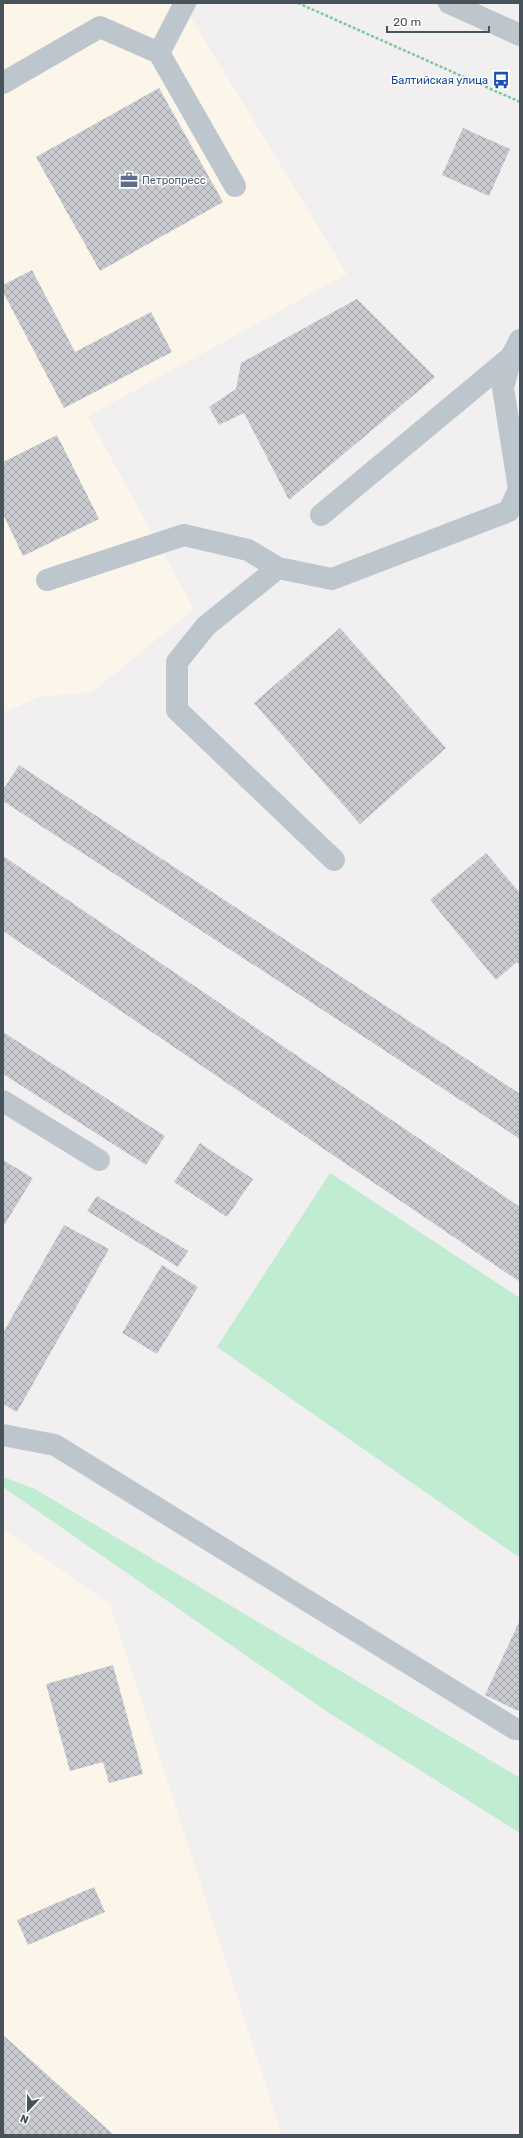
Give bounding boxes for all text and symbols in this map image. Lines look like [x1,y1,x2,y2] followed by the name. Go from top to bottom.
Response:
[387,8,489,34] scale bar
[393,15,421,29] text: 20 m
[491,70,511,90] bus stop icon: Балтийская улица
[391,74,488,87] place label: Балтийская улица
[119,170,139,190] office icon: Петропресс
[142,174,206,187] place label: Петропресс
[8,2090,48,2130] north arrow
[18,2111,31,2126] text: N

